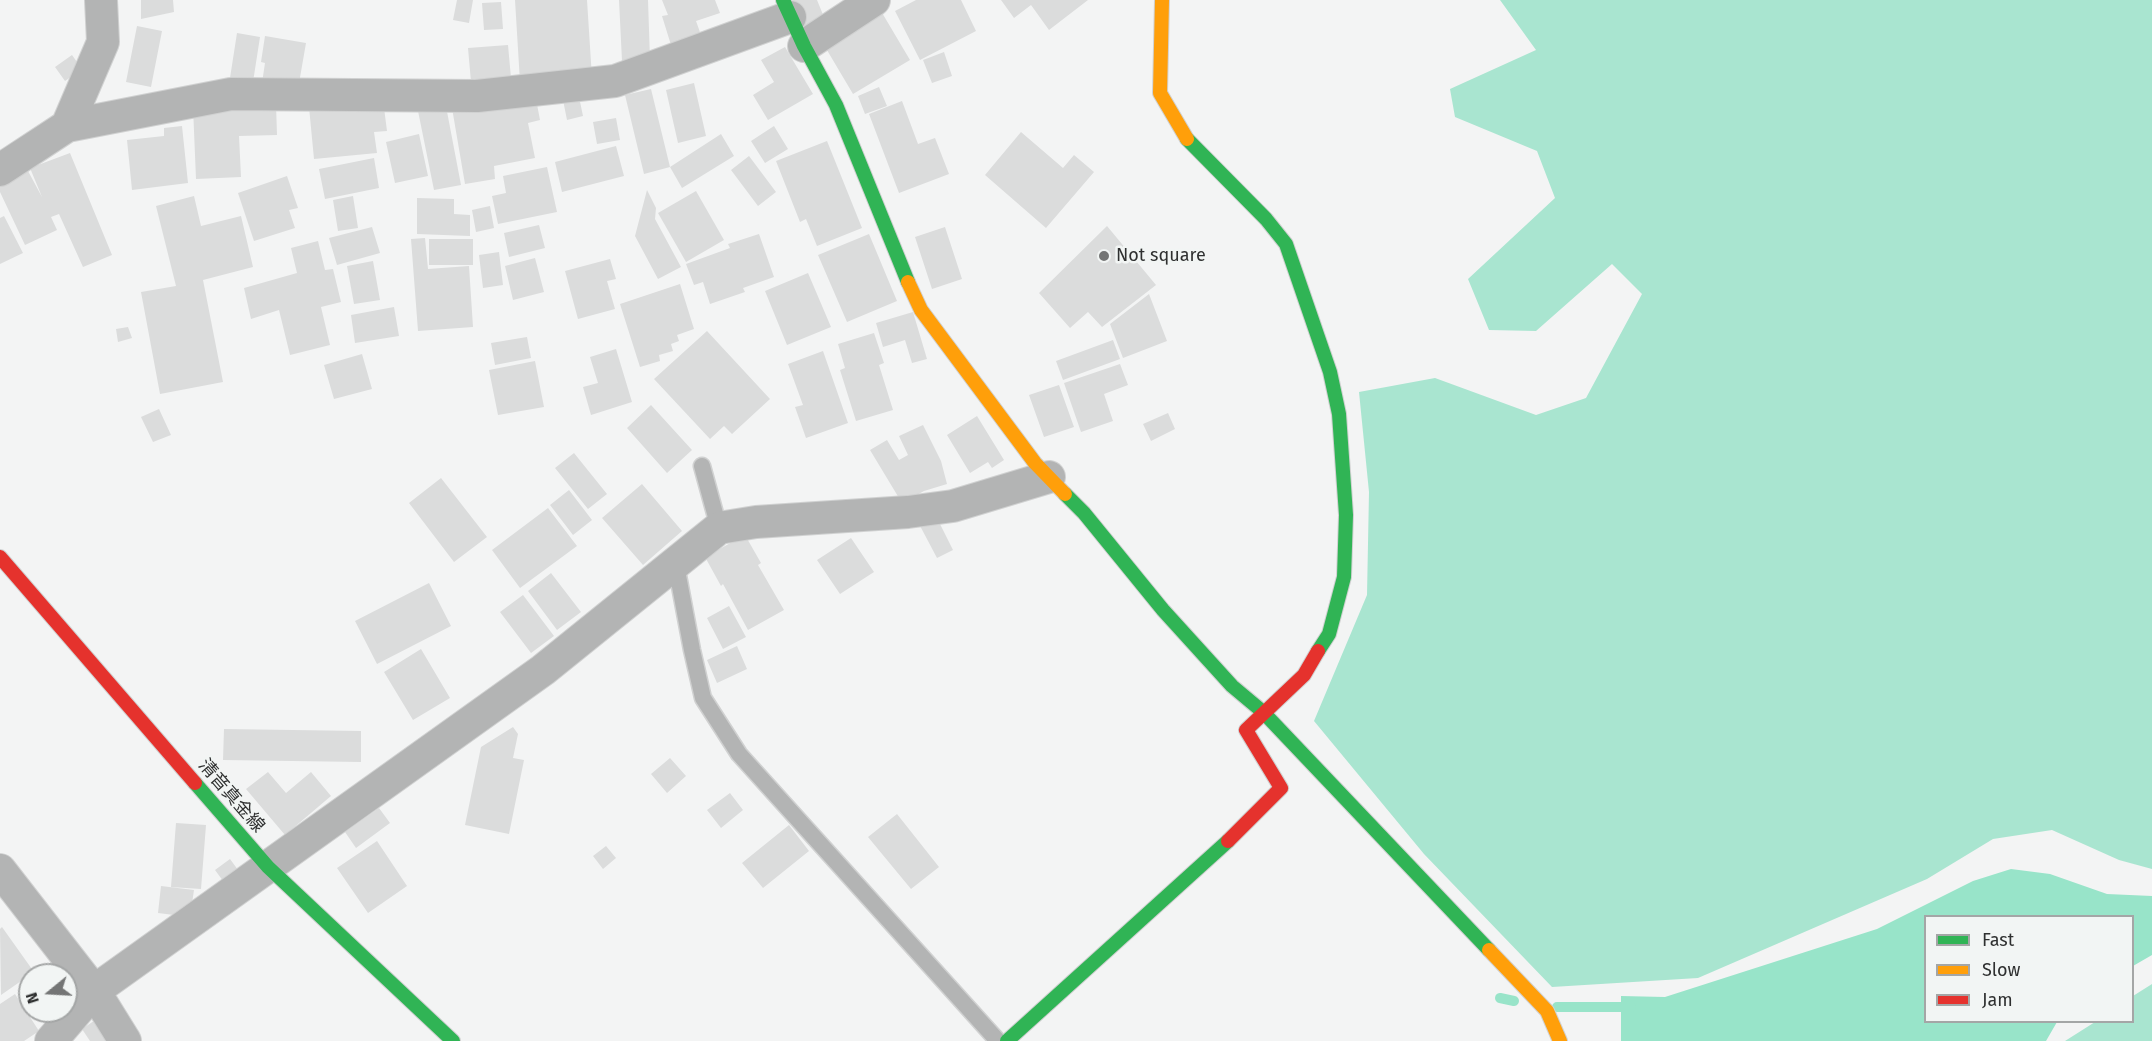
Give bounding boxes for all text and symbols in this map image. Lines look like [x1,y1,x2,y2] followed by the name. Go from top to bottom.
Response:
[1116,245,1206,267] place label: Not square
[1097,249,1111,263] marker: Not square
[193,755,269,837] street label: 清音真金線
[1924,915,2134,1023] legend
[1982,929,2014,951] text: Fast
[1982,959,2020,981] text: Slow
[18,963,78,1023] north arrow
[1982,989,2013,1011] text: Jam
[22,990,43,1006] text: N

